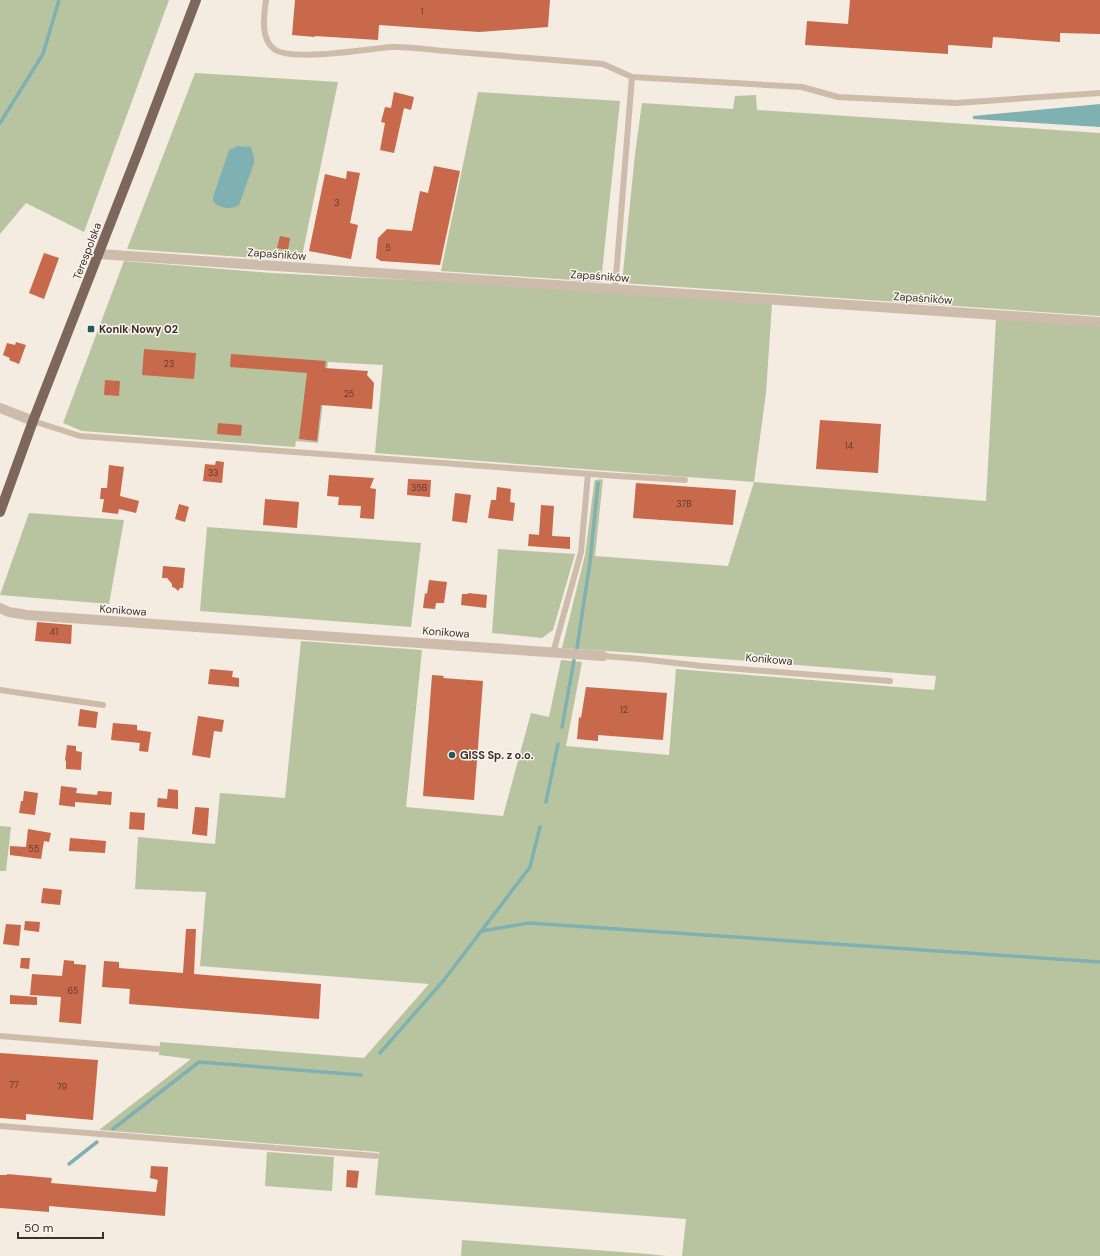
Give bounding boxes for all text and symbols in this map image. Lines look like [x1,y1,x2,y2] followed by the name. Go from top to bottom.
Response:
[421,6,424,18] house number: 1
[334,197,340,209] house number: 3
[70,221,104,281] street label: Terespolska
[385,242,391,254] house number: 5
[247,245,308,263] street label: Zapaśników
[570,267,631,285] street label: Zapaśników
[893,289,954,307] street label: Zapaśników
[99,322,178,336] place label: Konik Nowy 02
[86,324,96,334] marker: Konik Nowy 02
[164,358,174,370] house number: 23
[344,388,354,400] house number: 25
[845,440,854,452] house number: 14
[208,467,218,479] house number: 33
[411,482,427,494] house number: 35B
[676,498,692,510] house number: 37B
[99,601,147,619] street label: Konikowa
[422,623,470,641] street label: Konikowa
[50,626,58,638] house number: 41
[745,650,793,668] street label: Konikowa
[620,704,628,716] house number: 12
[460,748,534,762] place label: GISS Sp. z o.o.
[447,750,457,760] marker: GISS Sp. z o.o.
[29,843,39,855] house number: 55
[68,985,78,997] house number: 65
[9,1079,19,1091] house number: 77
[57,1081,67,1093] house number: 79
[18,1214,103,1240] scale bar
[24,1220,53,1236] text: 50 m

